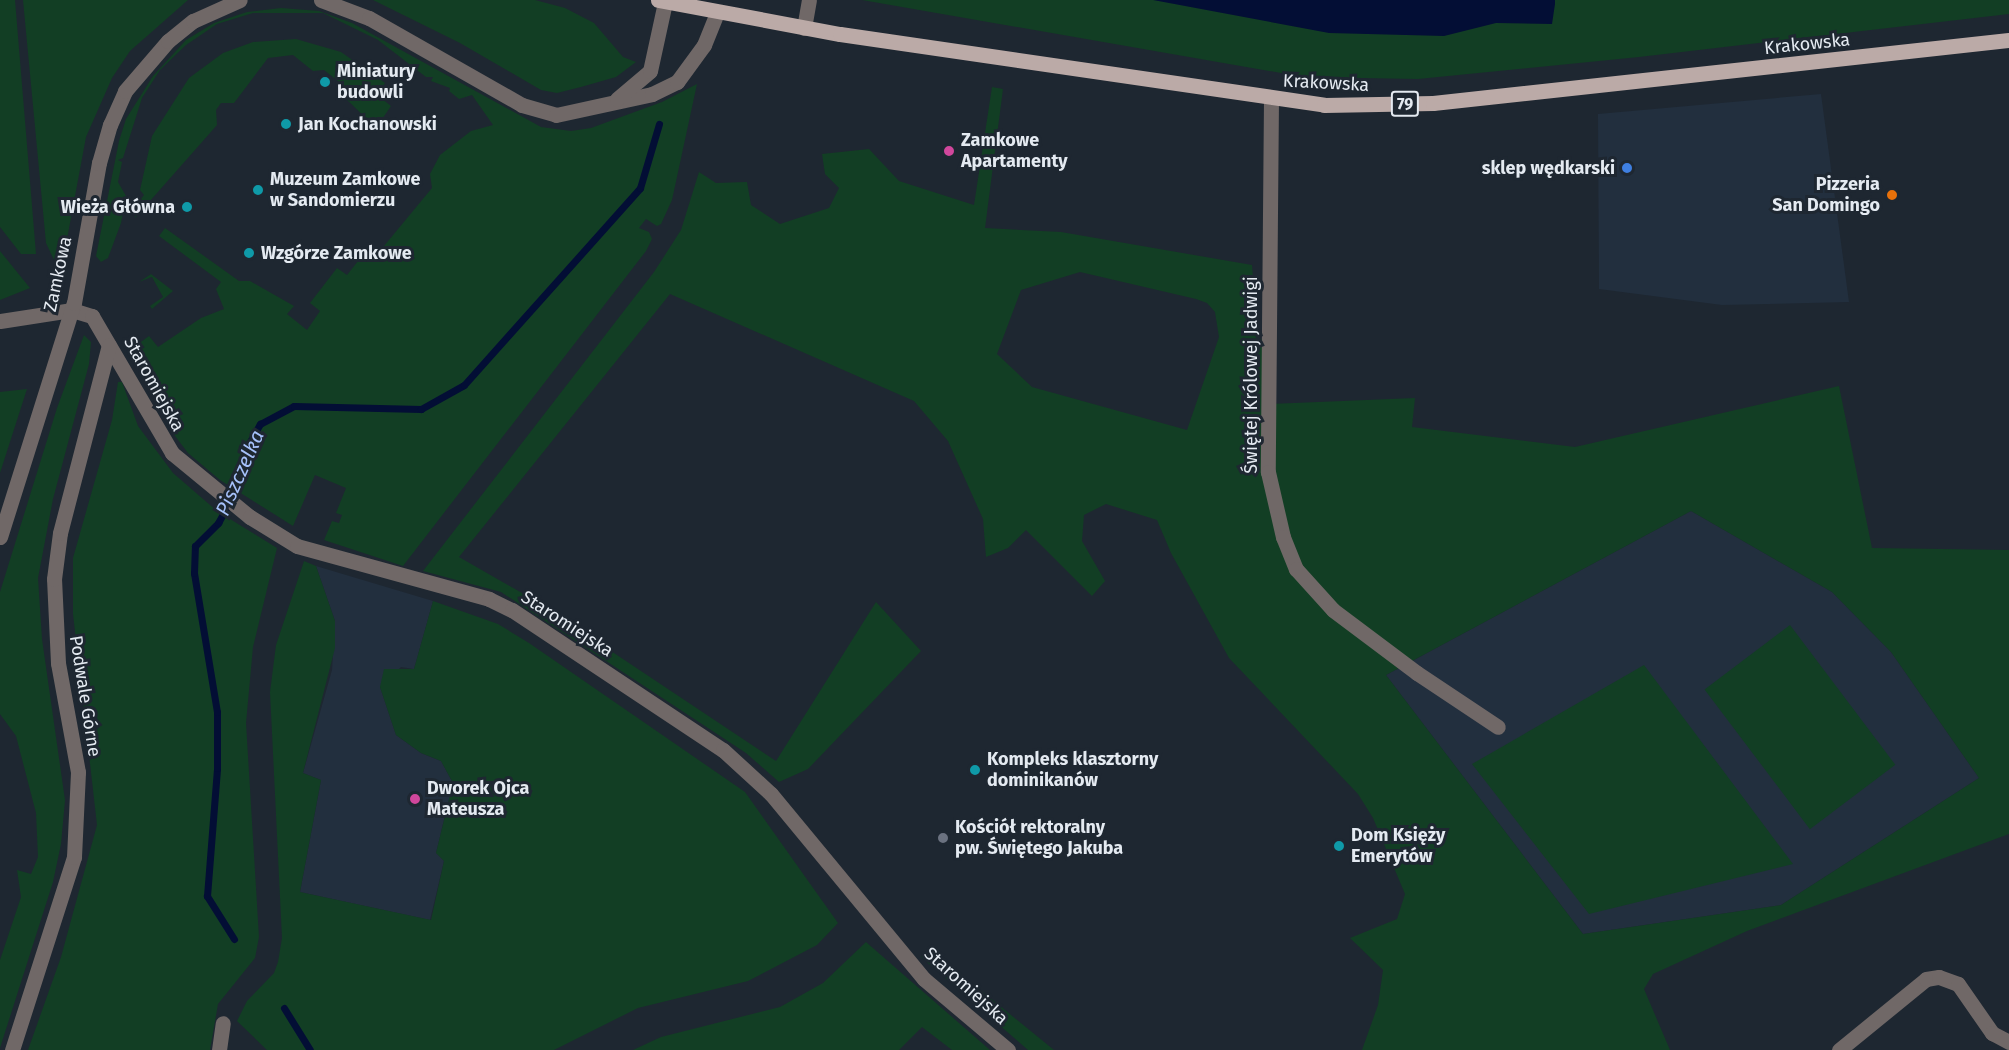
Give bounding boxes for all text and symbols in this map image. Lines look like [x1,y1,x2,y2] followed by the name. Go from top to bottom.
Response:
[1763,29,1851,59] street label: Krakowska
[337,61,415,104] place label: Miniatury budowli
[1282,70,1370,96] street label: Krakowska
[318,75,332,89] marker: Miniatury budowli
[1390,91,1420,117] road number: 79
[298,113,437,135] place label: Jan Kochanowski
[279,117,293,131] marker: Jan Kochanowski
[961,130,1068,172] place label: Zamkowe Apartamenty
[942,144,956,158] marker: Zamkowe Apartamenty
[1482,157,1615,179] place label: sklep wędkarski
[1620,161,1634,175] marker: sklep wędkarski
[270,169,421,212] place label: Muzeum Zamkowe w Sandomierzu
[1772,174,1880,216] place label: Pizzeria San Domingo
[251,183,265,197] marker: Muzeum Zamkowe w Sandomierzu
[1885,188,1899,202] marker: Pizzeria San Domingo
[61,196,175,218] place label: Wieża Główna
[180,200,194,214] marker: Wieża Główna
[39,234,77,314] street label: Zamkowa
[261,242,412,264] place label: Wzgórze Zamkowe
[242,246,256,260] marker: Wzgórze Zamkowe
[1240,276,1262,474] street label: Świętej Królowej Jadwigi
[119,333,189,435] street label: Staromiejska
[211,427,269,519] water label: Piszczelka
[517,586,617,662] street label: Staromiejska
[65,634,105,758] street label: Podwale Górne
[987,749,1158,792] place label: Kompleks klasztorny dominikanów
[968,763,982,777] marker: Kompleks klasztorny dominikanów
[427,778,529,820] place label: Dworek Ojca Mateusza
[408,792,422,806] marker: Dworek Ojca Mateusza
[955,817,1123,860] place label: Kościół rektoralny pw. Świętego Jakuba
[1351,825,1445,868] place label: Dom Księży Emerytów
[936,831,950,845] marker: Kościół rektoralny pw. Świętego Jakuba
[1332,839,1346,853] marker: Dom Księży Emerytów
[920,943,1012,1029] street label: Staromiejska

